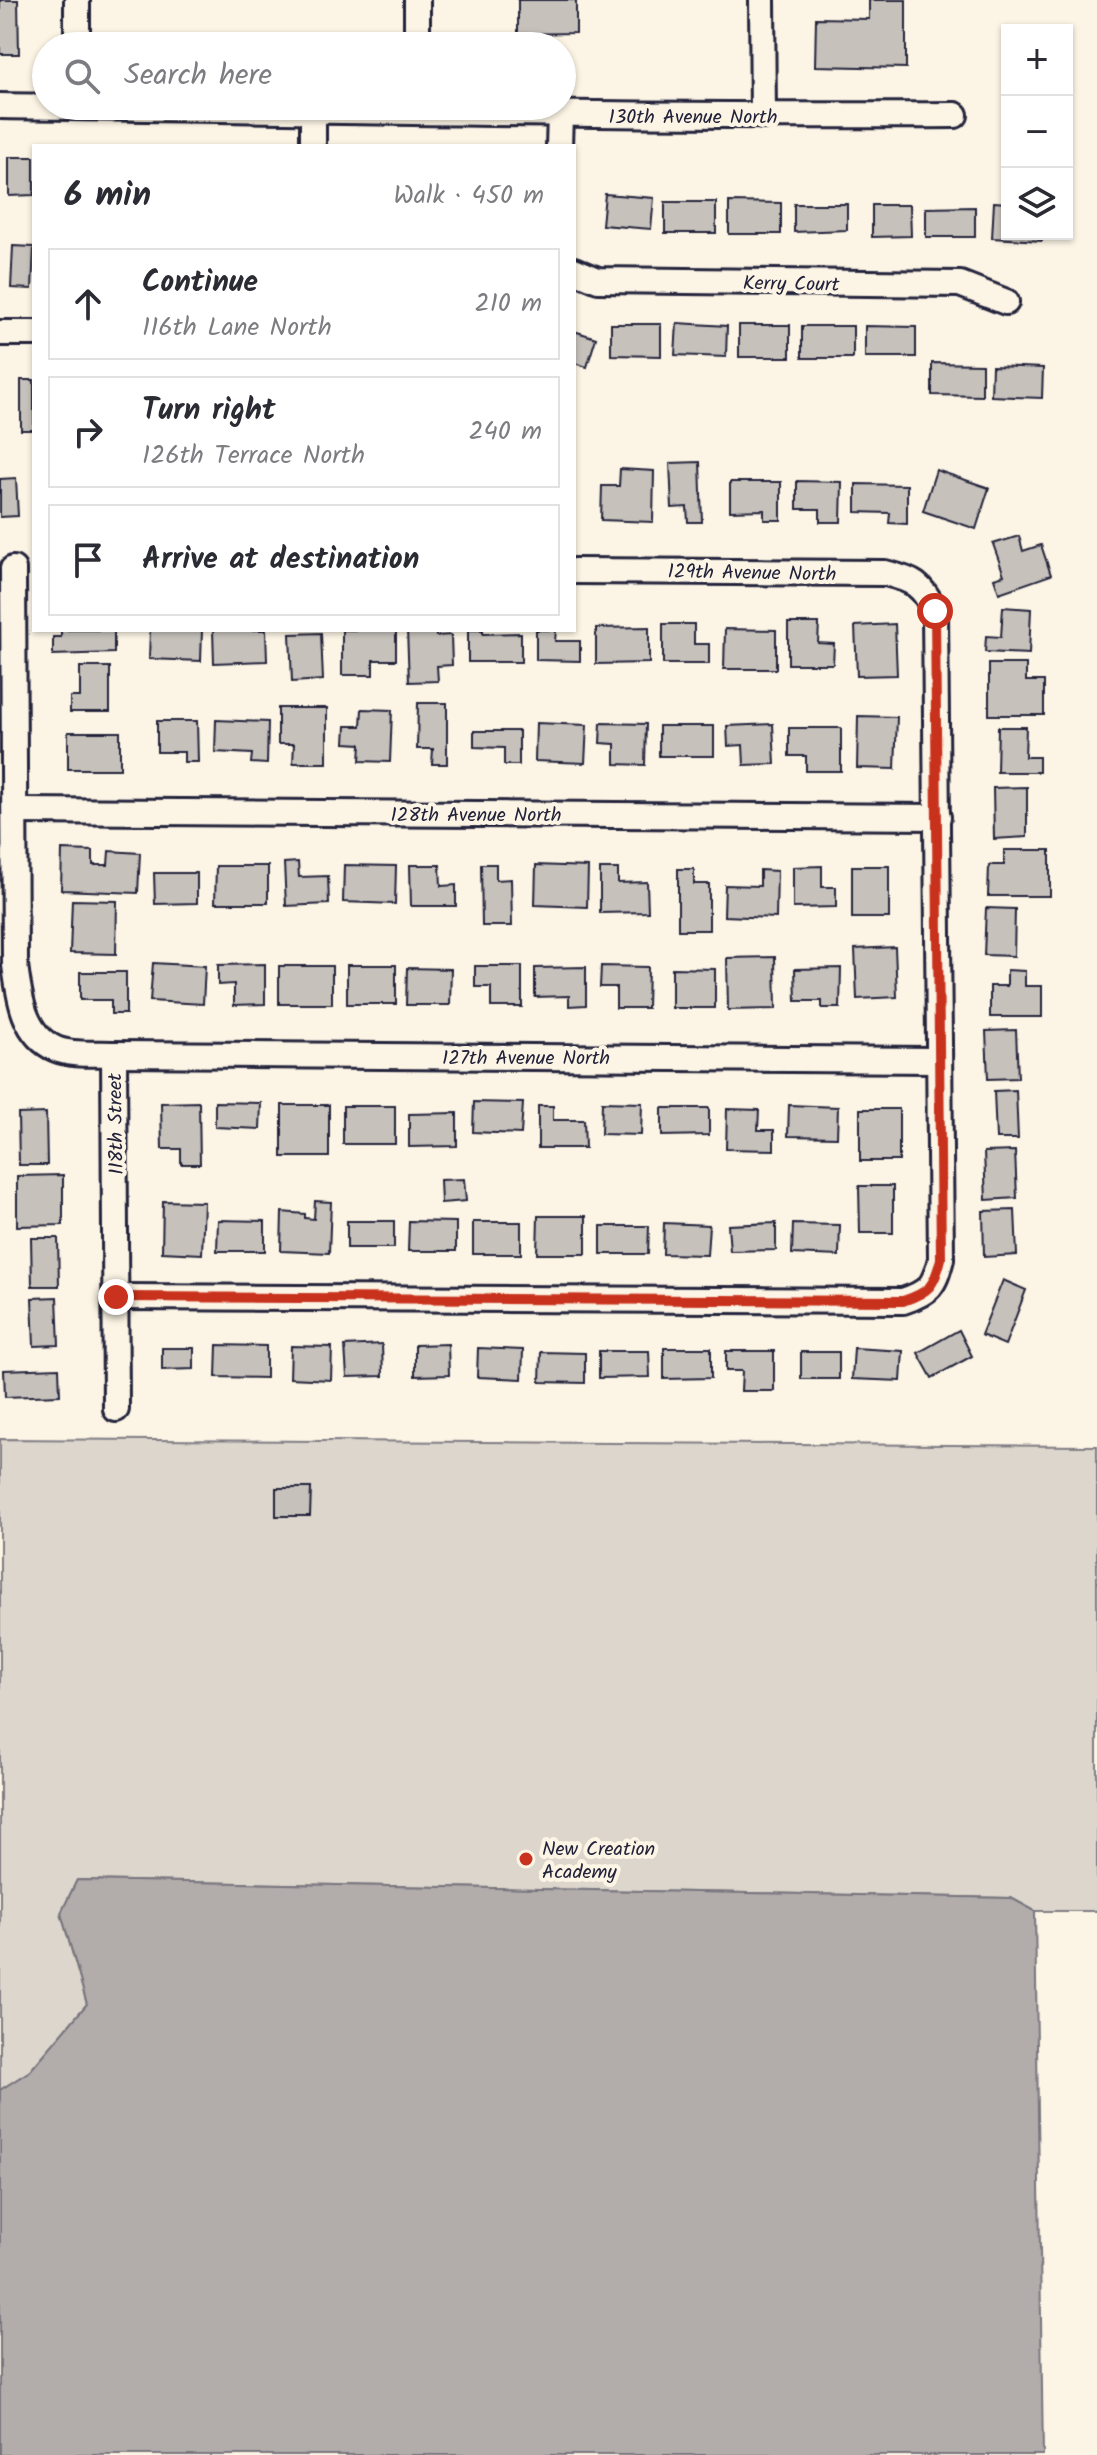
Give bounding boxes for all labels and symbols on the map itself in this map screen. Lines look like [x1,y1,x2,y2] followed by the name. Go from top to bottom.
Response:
[609,102,777,134] street label: 130th Avenue North
[742,268,840,302] street label: Kerry Court
[667,557,837,591] street label: 129th Avenue North
[917,593,953,629] route start
[391,800,562,832] street label: 128th Avenue North
[442,1043,610,1075] street label: 127th Avenue North
[100,1073,134,1175] street label: 118th Street
[98,1279,134,1315] route end
[542,1834,655,1889] place label: New Creation Academy
[517,1850,535,1868] marker: New Creation Academy

